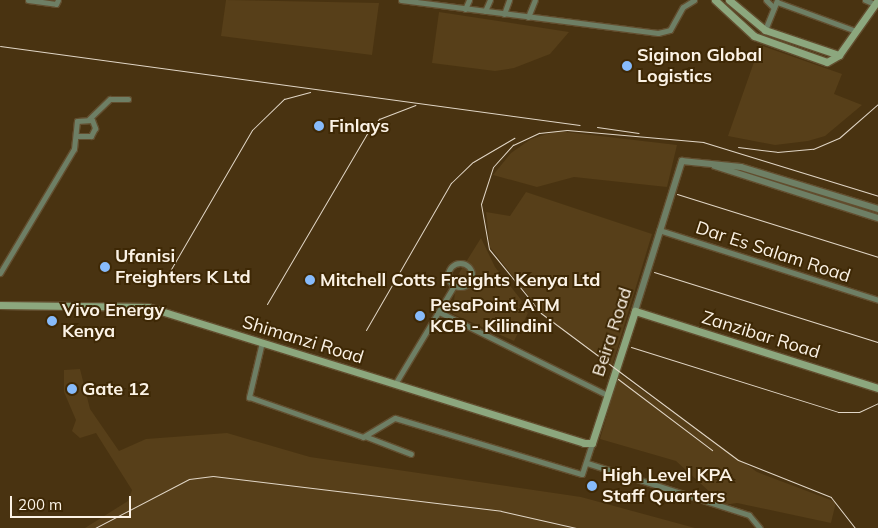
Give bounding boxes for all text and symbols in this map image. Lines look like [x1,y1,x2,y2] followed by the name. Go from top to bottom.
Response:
[637,45,762,88] place label: Siginon Global Logistics
[621,60,633,72] marker: Siginon Global Logistics
[329,115,389,137] place label: Finlays
[313,120,325,132] marker: Finlays
[693,217,853,287] street label: Dar Es Salam Road
[115,246,251,288] place label: Ufanisi Freighters K Ltd
[99,261,111,273] marker: Ufanisi Freighters K Ltd
[320,269,600,291] place label: Mitchell Cotts Freights Kenya Ltd
[304,274,316,286] marker: Mitchell Cotts Freights Kenya Ltd
[587,285,637,379] street label: Beira Road
[430,295,560,338] place label: PesaPoint ATM KCB - Kilindini
[62,300,164,342] place label: Vivo Energy Kenya
[699,307,823,363] street label: Zanzibar Road
[414,310,426,322] marker: PesaPoint ATM KCB - Kilindini
[240,311,366,369] street label: Shimanzi Road
[46,315,58,327] marker: Vivo Energy Kenya
[82,378,150,400] place label: Gate 12
[66,383,78,395] marker: Gate 12
[602,465,733,508] place label: High Level KPA Staff Quarters
[586,480,598,492] marker: High Level KPA Staff Quarters
[12,486,134,518] scale bar
[18,495,62,514] text: 200 m

